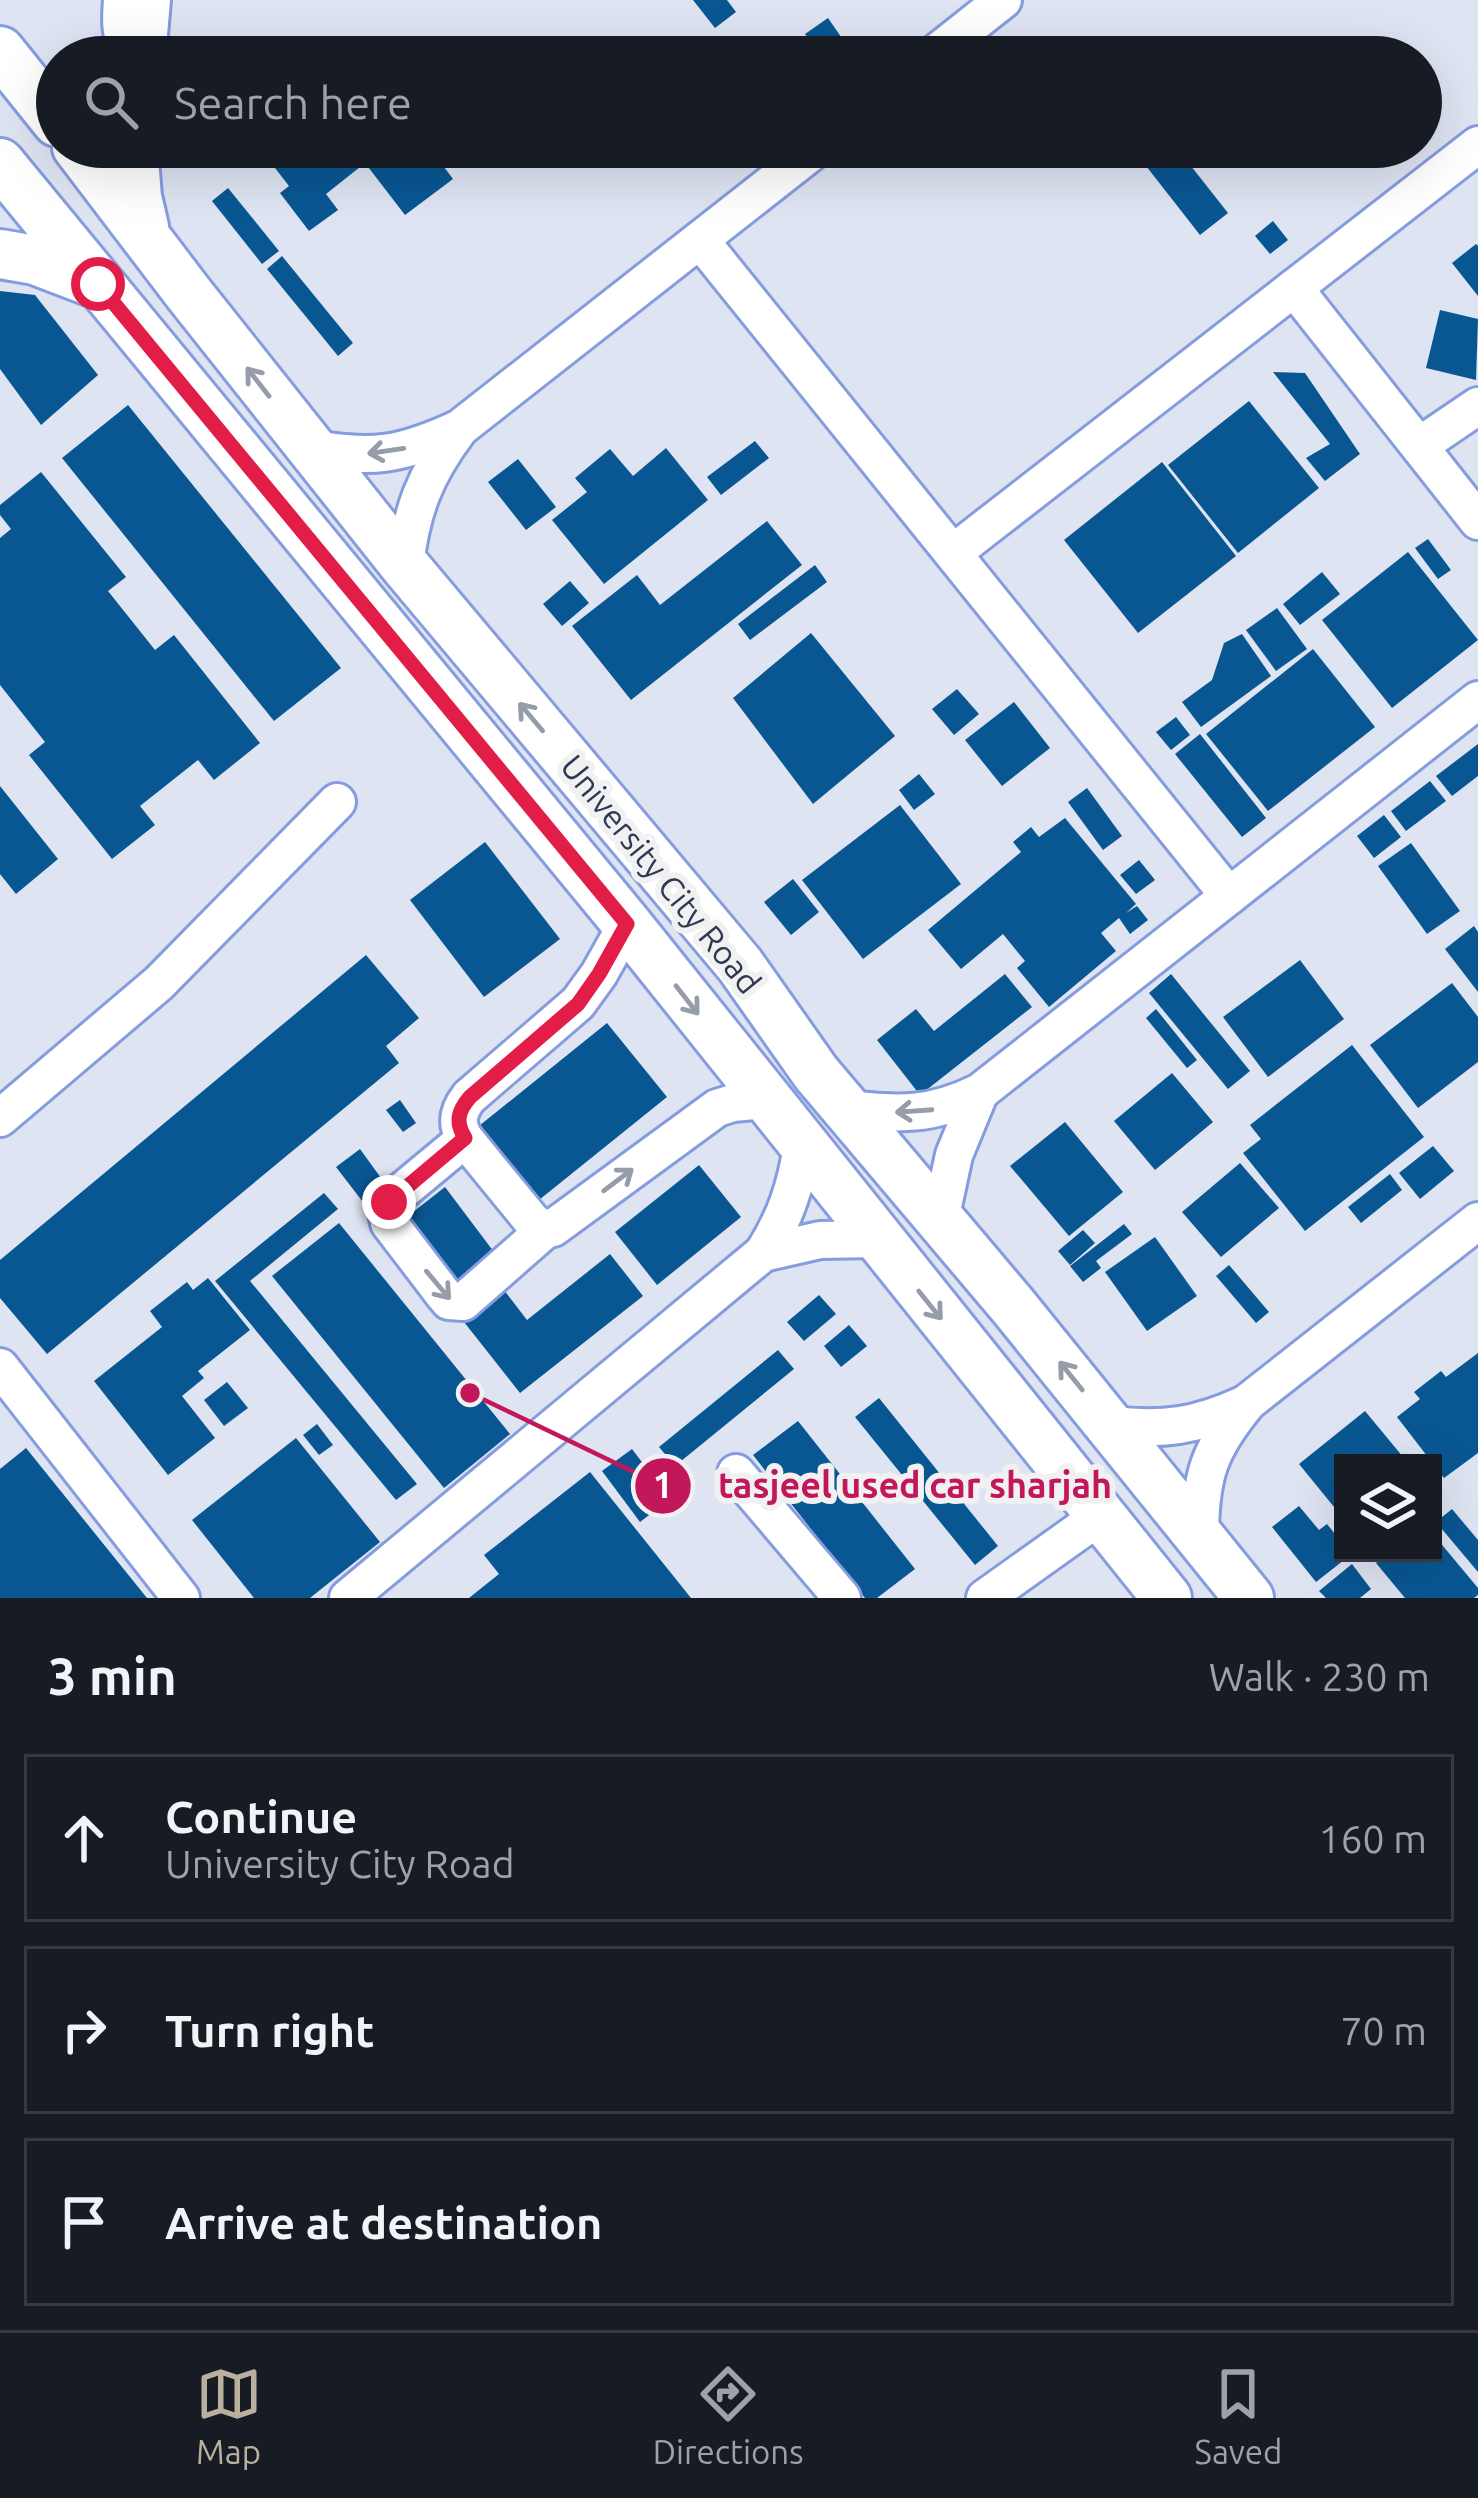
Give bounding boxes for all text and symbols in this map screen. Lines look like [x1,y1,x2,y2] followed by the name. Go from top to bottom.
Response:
[36,36,1442,168] search box
[78,69,144,135] icon: search
[174,77,412,128] text: Search here
[71,257,125,311] route start
[245,367,272,399] one-way arrow
[368,441,407,463] one-way arrow
[518,702,546,733] one-way arrow
[554,747,769,1000] street label: University City Road
[673,984,700,1016] one-way arrow
[896,1100,935,1123] one-way arrow
[601,1167,633,1194] one-way arrow
[362,1175,416,1229] route end
[423,1270,451,1300] one-way arrow
[917,1289,943,1321] one-way arrow
[1057,1361,1085,1392] one-way arrow
[633,1450,1136,1522] callout: tasjeel used car sharjah
[1334,1454,1442,1562] map controls
[1334,1454,1442,1562] button: layers
[653,1464,673,1505] text: 1
[718,1464,1112,1505] text: tasjeel used car sharjah
[48,1647,177,1705] text: 3 min
[1209,1655,1430,1698] text: Walk · 230 m
[165,1791,357,1842] text: Continue
[51,1805,117,1871] icon: ahead
[1318,1817,1427,1860] text: 160 m
[165,1842,514,1885] text: University City Road
[51,1997,117,2063] icon: right
[165,2005,374,2056] text: Turn right
[1340,2009,1427,2052] text: 70 m
[51,2189,117,2255] icon: arrive
[165,2197,602,2248] text: Arrive at destination
[196,2361,262,2470] tab: Map
[653,2361,803,2470] tab: Directions
[1195,2361,1282,2470] tab: Saved

